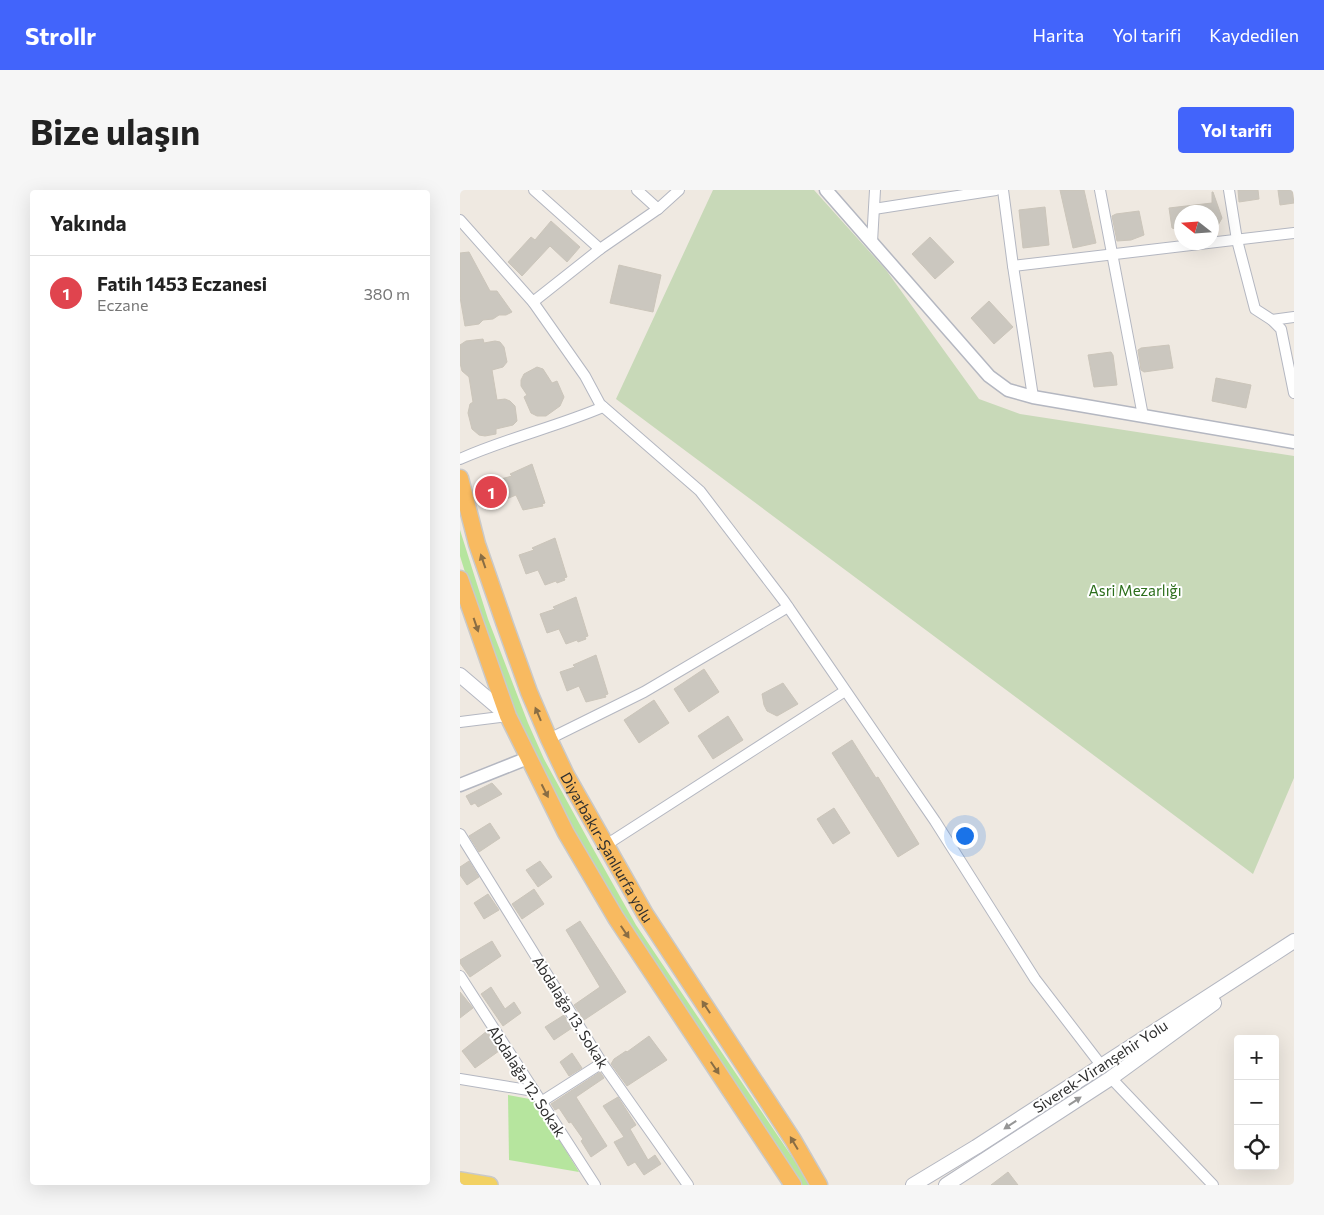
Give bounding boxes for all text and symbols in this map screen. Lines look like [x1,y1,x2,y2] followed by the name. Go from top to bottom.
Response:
[25,21,96,50] text: Strollr
[1033,24,1084,46] text: Harita
[1112,24,1181,46] text: Yol tarifi
[1209,24,1299,46] text: Kaydedilen
[1178,107,1294,153] button: Yol tarifi
[30,109,200,152] text: Bize ulaşın
[1174,205,1219,250] north arrow
[50,210,127,235] text: Yakında
[97,272,267,295] text: Fatih 1453 Eczanesi
[62,284,70,303] text: 1
[364,284,410,303] text: 380 m
[97,295,148,314] text: Eczane
[475,473,507,511] pin: 1
[479,554,486,569] one-way arrow
[1088,581,1182,599] park label: Asri Mezarlığı
[473,618,480,633] one-way arrow
[534,707,542,721] one-way arrow
[557,769,657,926] street label: Diyarbakır-Şanlıurfa yolu
[541,784,549,799] one-way arrow
[952,823,978,849] your location
[620,926,630,939] one-way arrow
[529,952,613,1072] street label: Abdalağa 13. Sokak
[701,1000,710,1013] one-way arrow
[1029,1016,1171,1116] street label: Siverek-Viranşehir Yolu
[484,1022,570,1140] street label: Abdalağa 12. Sokak
[1234,1035,1279,1170] map controls
[1234,1035,1279,1080] button: +
[710,1061,720,1074] one-way arrow
[1234,1080,1279,1125] button: −
[1068,1097,1082,1106] one-way arrow
[1003,1120,1016,1129] one-way arrow
[1234,1125,1279,1170] button: locate
[790,1136,799,1149] one-way arrow

